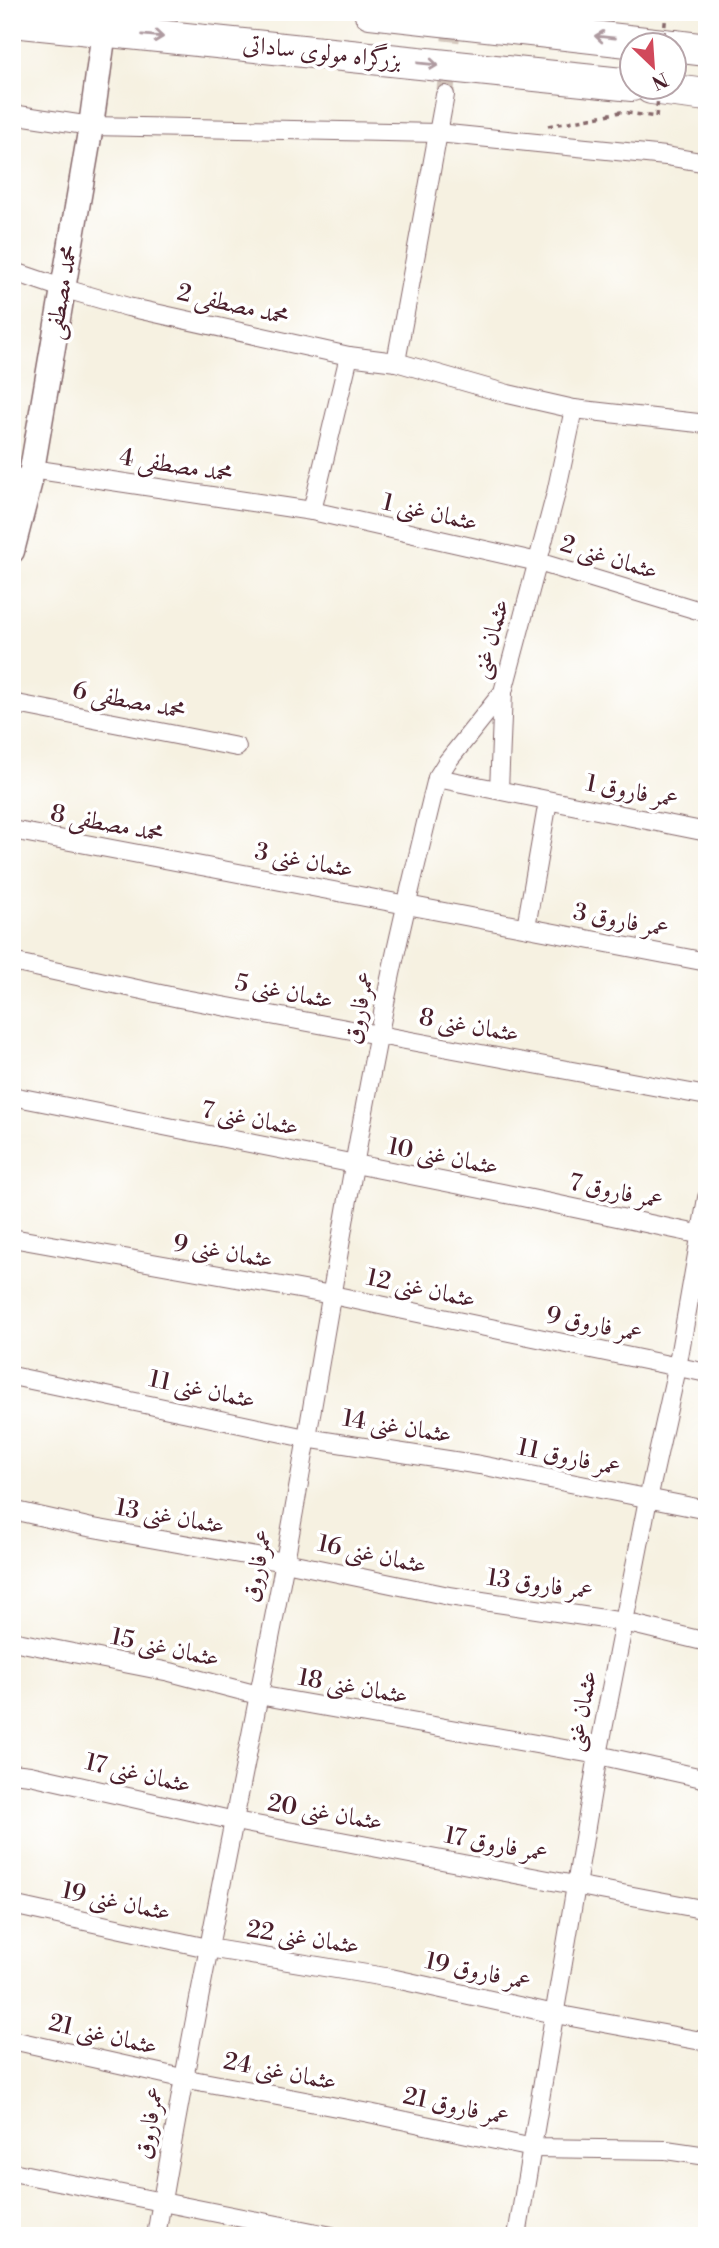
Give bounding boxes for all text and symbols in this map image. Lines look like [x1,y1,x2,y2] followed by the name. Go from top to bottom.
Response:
[241,28,403,76] street label: بزرگراه مولوی ساداتی
[141,30,164,43] one-way arrow
[594,30,616,43] one-way arrow
[618,32,688,102] north arrow
[416,58,439,71] one-way arrow
[648,66,672,95] text: N
[39,242,86,342] street label: محمد مصطفی
[174,278,292,333] street label: محمد مصطفی 2
[117,442,235,491] street label: محمد مصطفی 4
[379,487,481,539] street label: عثمان غنی 1
[556,529,661,588] street label: عثمان غنی 2
[465,596,518,683] street label: عثمان غنی
[70,675,188,728] street label: محمد مصطفی 6
[583,768,681,816] street label: عمر فاروق 1
[48,798,166,851] street label: محمد مصطفی 8
[252,837,356,886] street label: عثمان غنی 3
[571,897,671,945] street label: عمر فاروق 3
[232,968,336,1017] street label: عثمان غنی 5
[338,969,382,1047] street label: عمرفاروق
[416,1002,521,1051] street label: عثمان غنی 8
[199,1095,301,1144] street label: عثمان غنی 7
[385,1132,501,1183] street label: عثمان غنی 10
[566,1167,666,1217] street label: عمر فاروق 7
[170,1228,275,1277] street label: عثمان غنی 9
[363,1263,478,1316] street label: عثمان غنی 12
[543,1300,645,1350] street label: عمر فاروق 9
[146,1364,258,1417] street label: عثمان غنی 11
[340,1404,454,1451] street label: عثمان غنی 14
[515,1432,623,1484] street label: عمر فاروق 11
[113,1493,227,1542] street label: عثمان غنی 13
[236,1527,280,1605] street label: عمرفاروق
[315,1529,429,1582] street label: عثمان غنی 16
[485,1563,595,1607] street label: عمر فاروق 13
[108,1622,222,1675] street label: عثمان غنی 15
[296,1663,410,1712] street label: عثمان غنی 18
[559,1668,605,1754] street label: عثمان غنی
[82,1747,194,1802] street label: عثمان غنی 17
[265,1788,385,1839] street label: عثمان غنی 20
[442,1820,550,1870] street label: عمر فاروق 17
[59,1876,173,1929] street label: عثمان غنی 19
[244,1914,362,1963] street label: عثمان غنی 22
[422,1946,534,1998] street label: عمر فاروق 19
[45,2008,160,2063] street label: عثمان غنی 21
[221,2046,339,2099] street label: عثمان غنی 24
[400,2081,512,2133] street label: عمر فاروق 21
[129,2084,171,2162] street label: عمرفاروق

